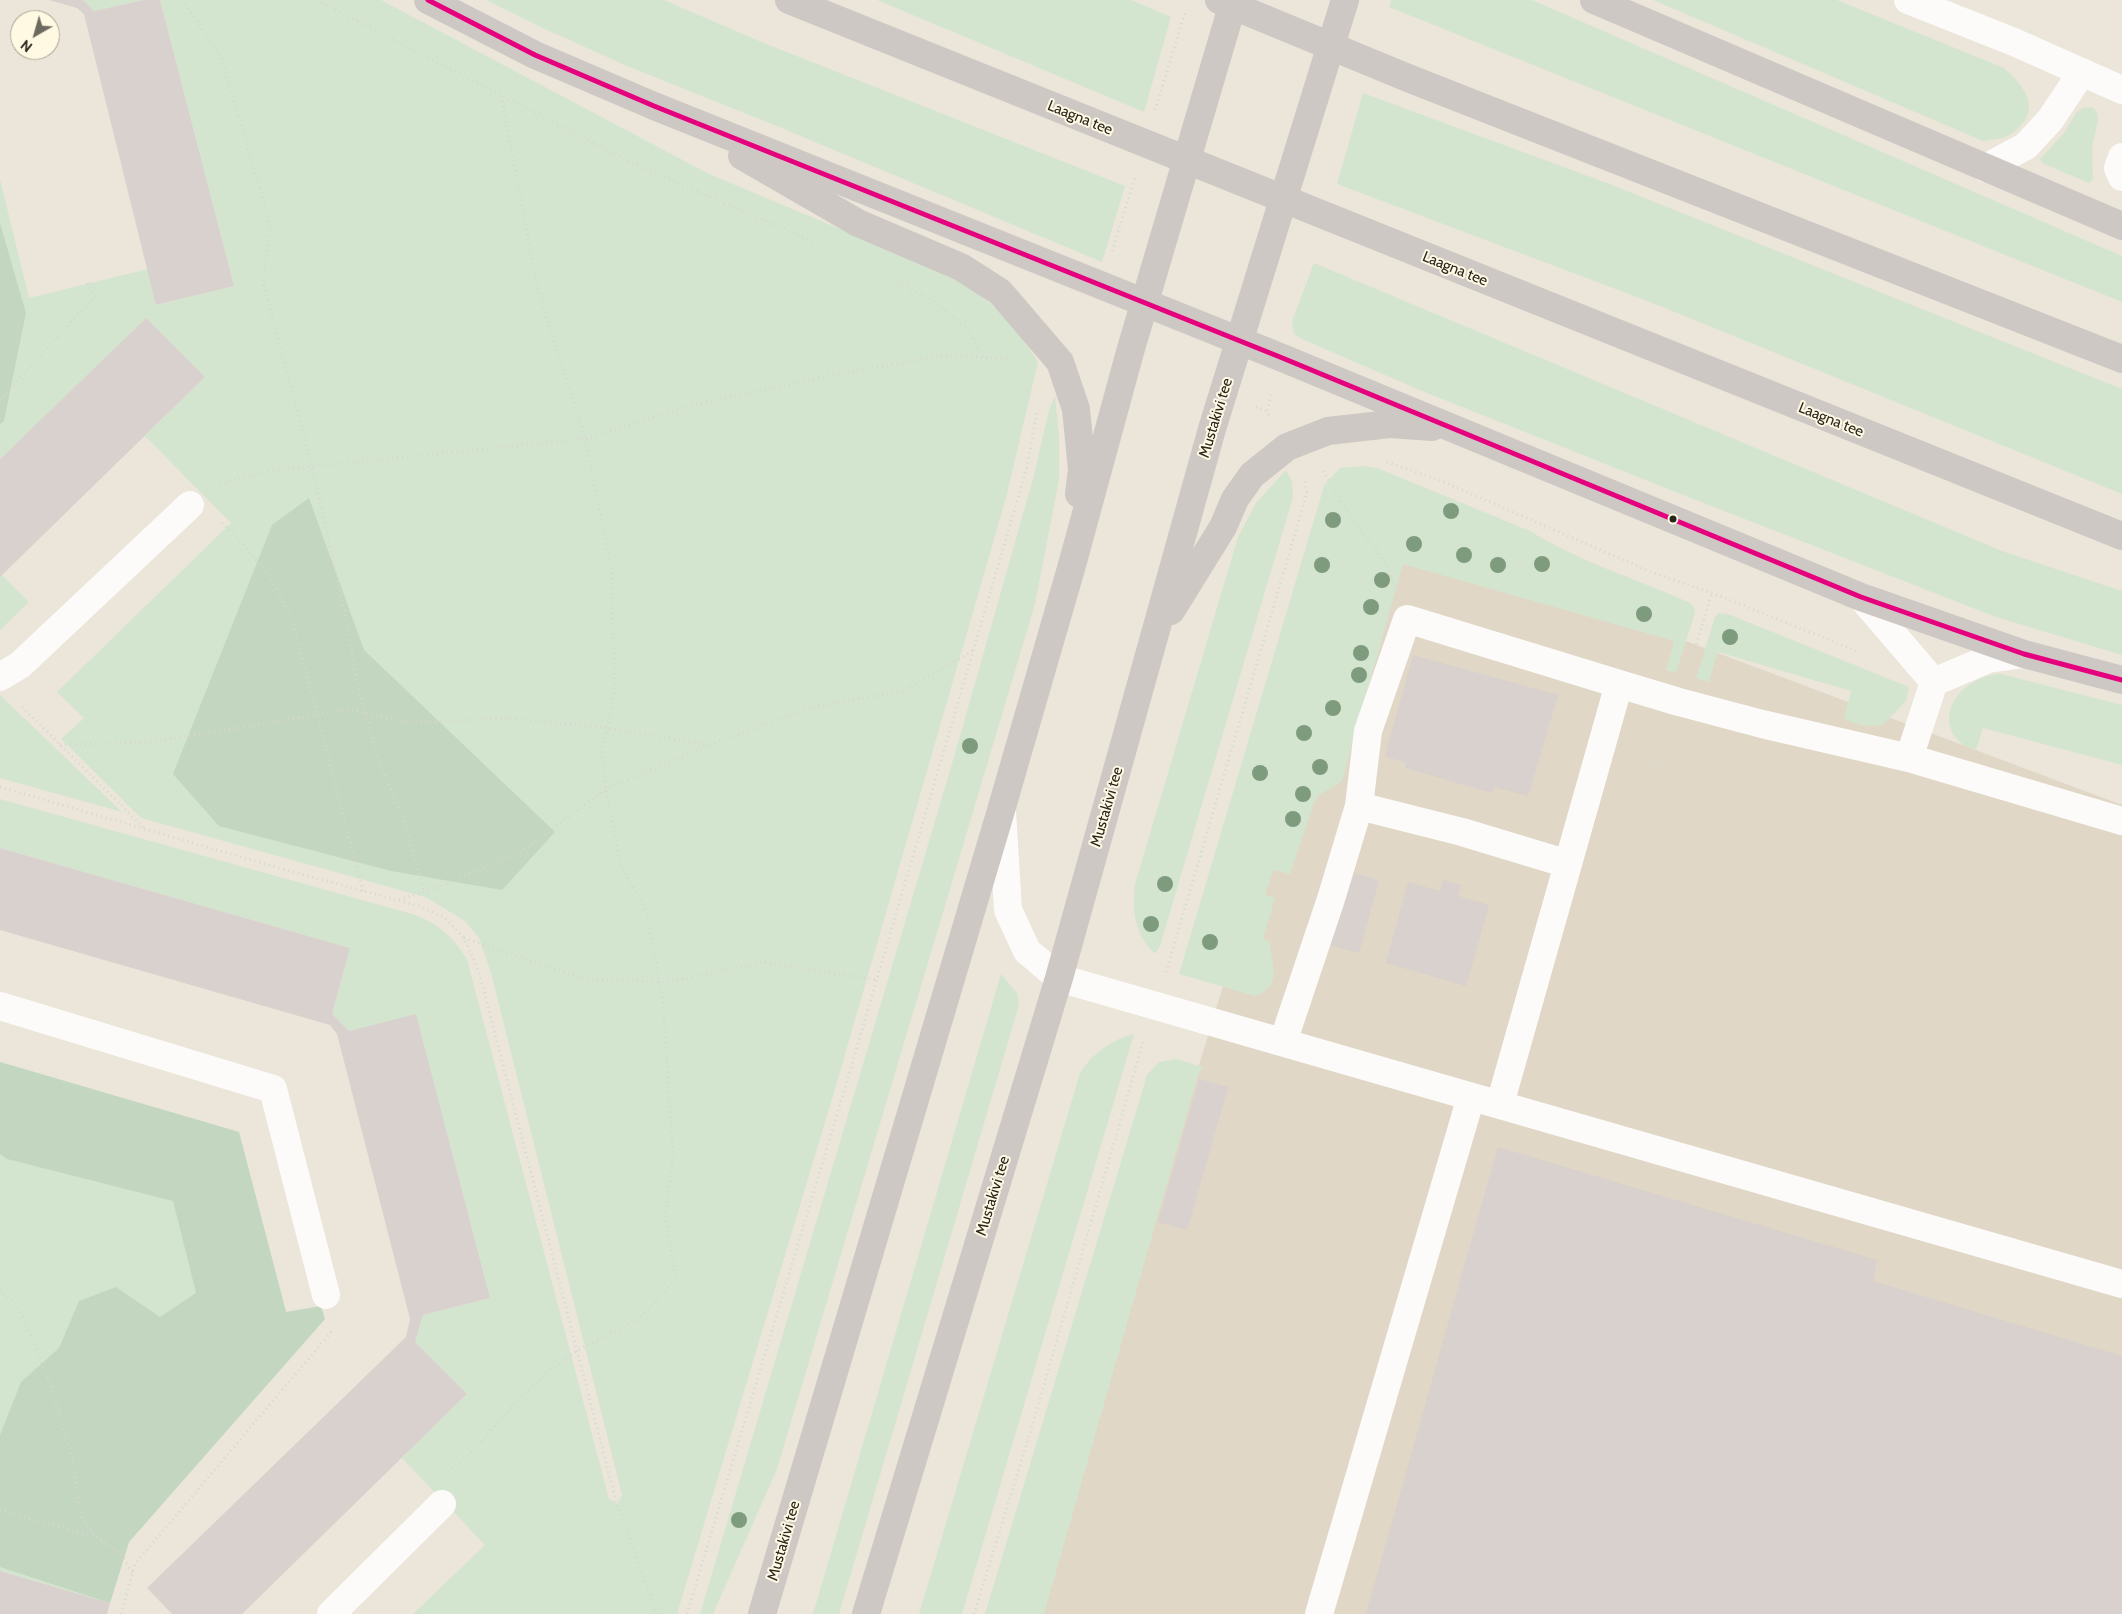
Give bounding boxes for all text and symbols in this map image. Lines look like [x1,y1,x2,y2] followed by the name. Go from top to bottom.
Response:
[10,10,60,60] north arrow
[17,36,36,56] text: N
[1045,97,1115,139] street label: Laagna tee
[1420,248,1490,290] street label: Laagna tee
[1195,376,1237,460] street label: Mustakivi tee
[1796,399,1866,441] street label: Laagna tee
[1668,514,1678,524] unlabelled marker
[1087,765,1127,849] street label: Mustakivi tee
[972,1154,1014,1238] street label: Mustakivi tee
[764,1499,804,1583] street label: Mustakivi tee

